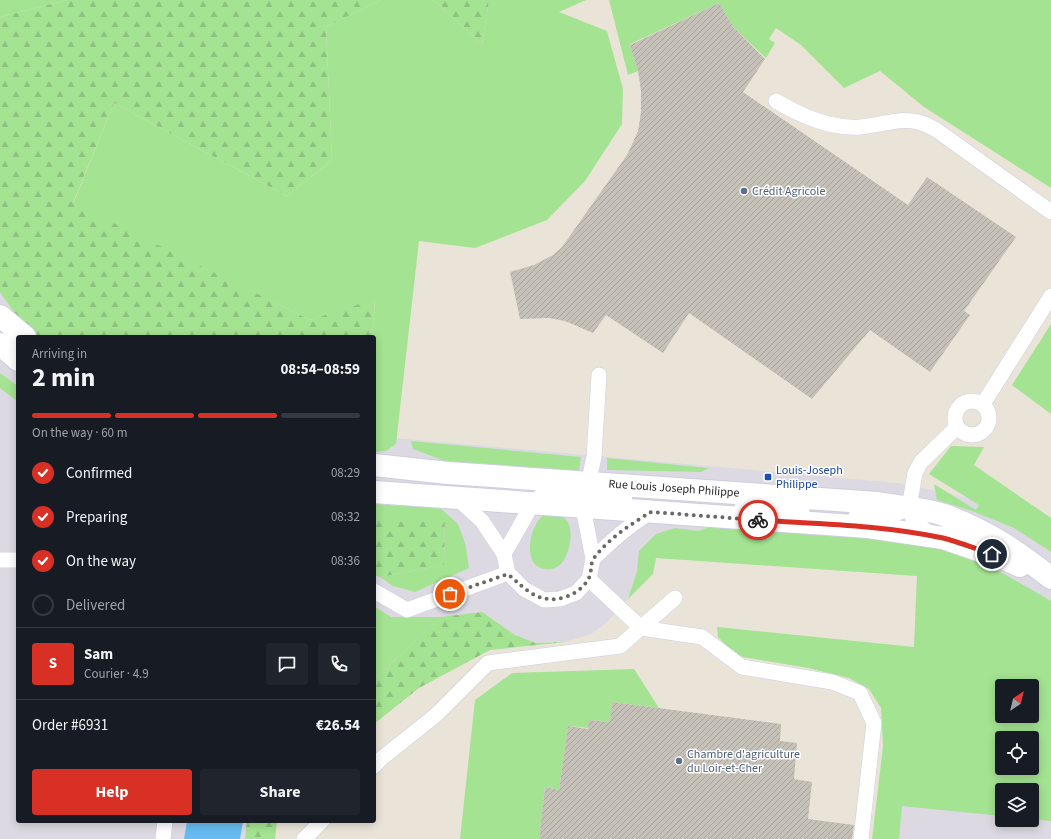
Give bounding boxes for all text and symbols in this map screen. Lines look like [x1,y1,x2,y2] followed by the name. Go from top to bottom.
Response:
[752,183,825,200] place label: Crédit Agricole
[739,186,749,196] marker: Crédit Agricole
[32,345,87,363] text: Arriving in
[32,359,95,396] text: 2 min
[280,359,360,380] text: 08:54–08:59
[32,424,127,442] text: On the way · 60 m
[32,462,54,484] icon: check
[776,462,843,493] place label: Louis-Joseph Philippe
[66,463,132,484] text: Confirmed
[331,464,360,482] text: 08:29
[763,472,773,482] marker: Louis-Joseph Philippe
[608,475,740,502] street label: Rue Louis Joseph Philippe
[738,500,778,540] courier
[32,506,54,528] icon: check
[66,507,127,528] text: Preparing
[331,508,360,526] text: 08:32
[747,509,769,531] icon: bike
[975,537,1009,571] pin
[981,543,1003,565] icon: home
[32,550,54,572] icon: check
[66,551,136,572] text: On the way
[331,552,360,570] text: 08:36
[433,577,467,611] pin
[439,583,461,605] icon: bag
[66,595,125,616] text: Delivered
[266,643,308,685] button: chat
[318,643,360,685] button: phone
[84,644,113,665] text: Sam
[49,653,57,674] text: S
[84,665,149,683] text: Courier · 4.9
[995,679,1039,723] north arrow
[995,679,1039,827] map controls
[32,715,108,736] text: Order #6931
[316,715,360,736] text: €26.54
[995,731,1039,775] button: locate
[687,746,800,777] place label: Chambre d'agriculture du Loir-et-Cher
[674,756,684,766] marker: Chambre d'agriculture du Loir-et-Cher
[32,769,192,815] button: Help
[200,769,360,815] button: Share
[995,783,1039,827] button: layers

